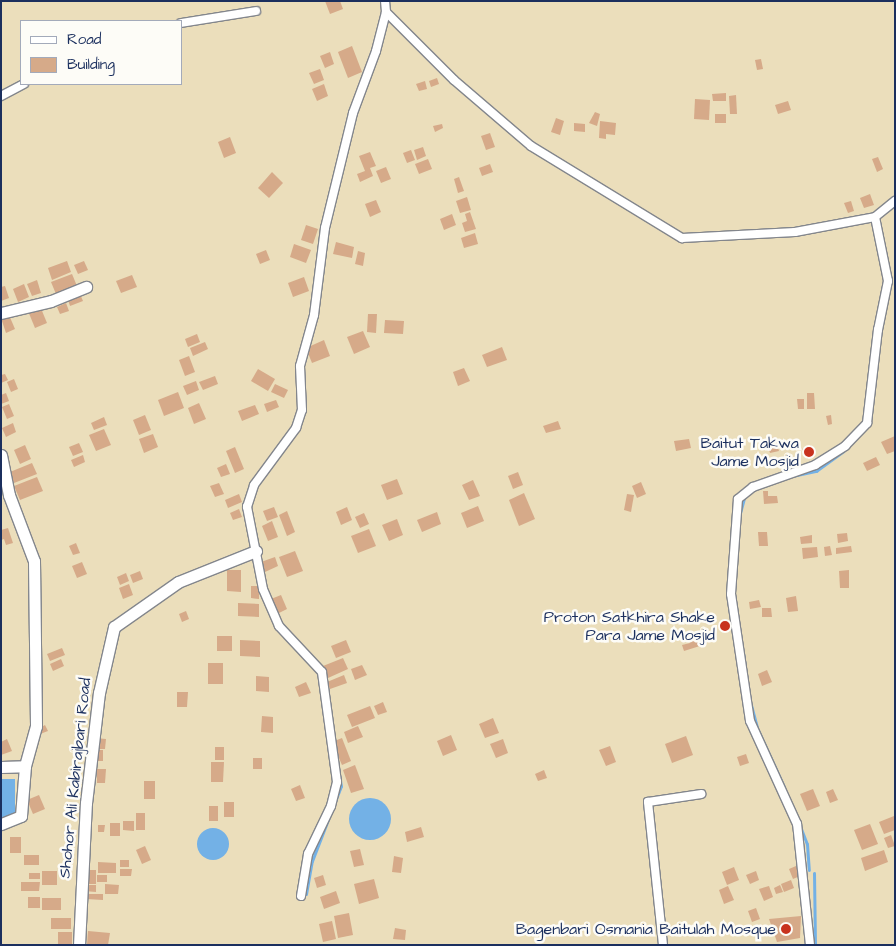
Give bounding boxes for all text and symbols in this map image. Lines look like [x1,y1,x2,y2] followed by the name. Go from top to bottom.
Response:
[20,20,182,85] legend
[67,29,101,50] text: Road
[67,54,115,75] text: Building
[701,433,799,471] place label: Baitut Takwa Jame Mosjid
[803,446,815,458] marker: Baitut Takwa Jame Mosjid
[544,607,715,645] place label: Proton Satkhira Shake Para Jame Mosjid
[719,620,731,632] marker: Proton Satkhira Shake Para Jame Mosjid
[55,677,95,879] street label: Shohor Ali Kabirajbari Road
[516,919,776,939] place label: Bagenbari Osmania Baitulah Mosque
[780,923,792,935] marker: Bagenbari Osmania Baitulah Mosque

